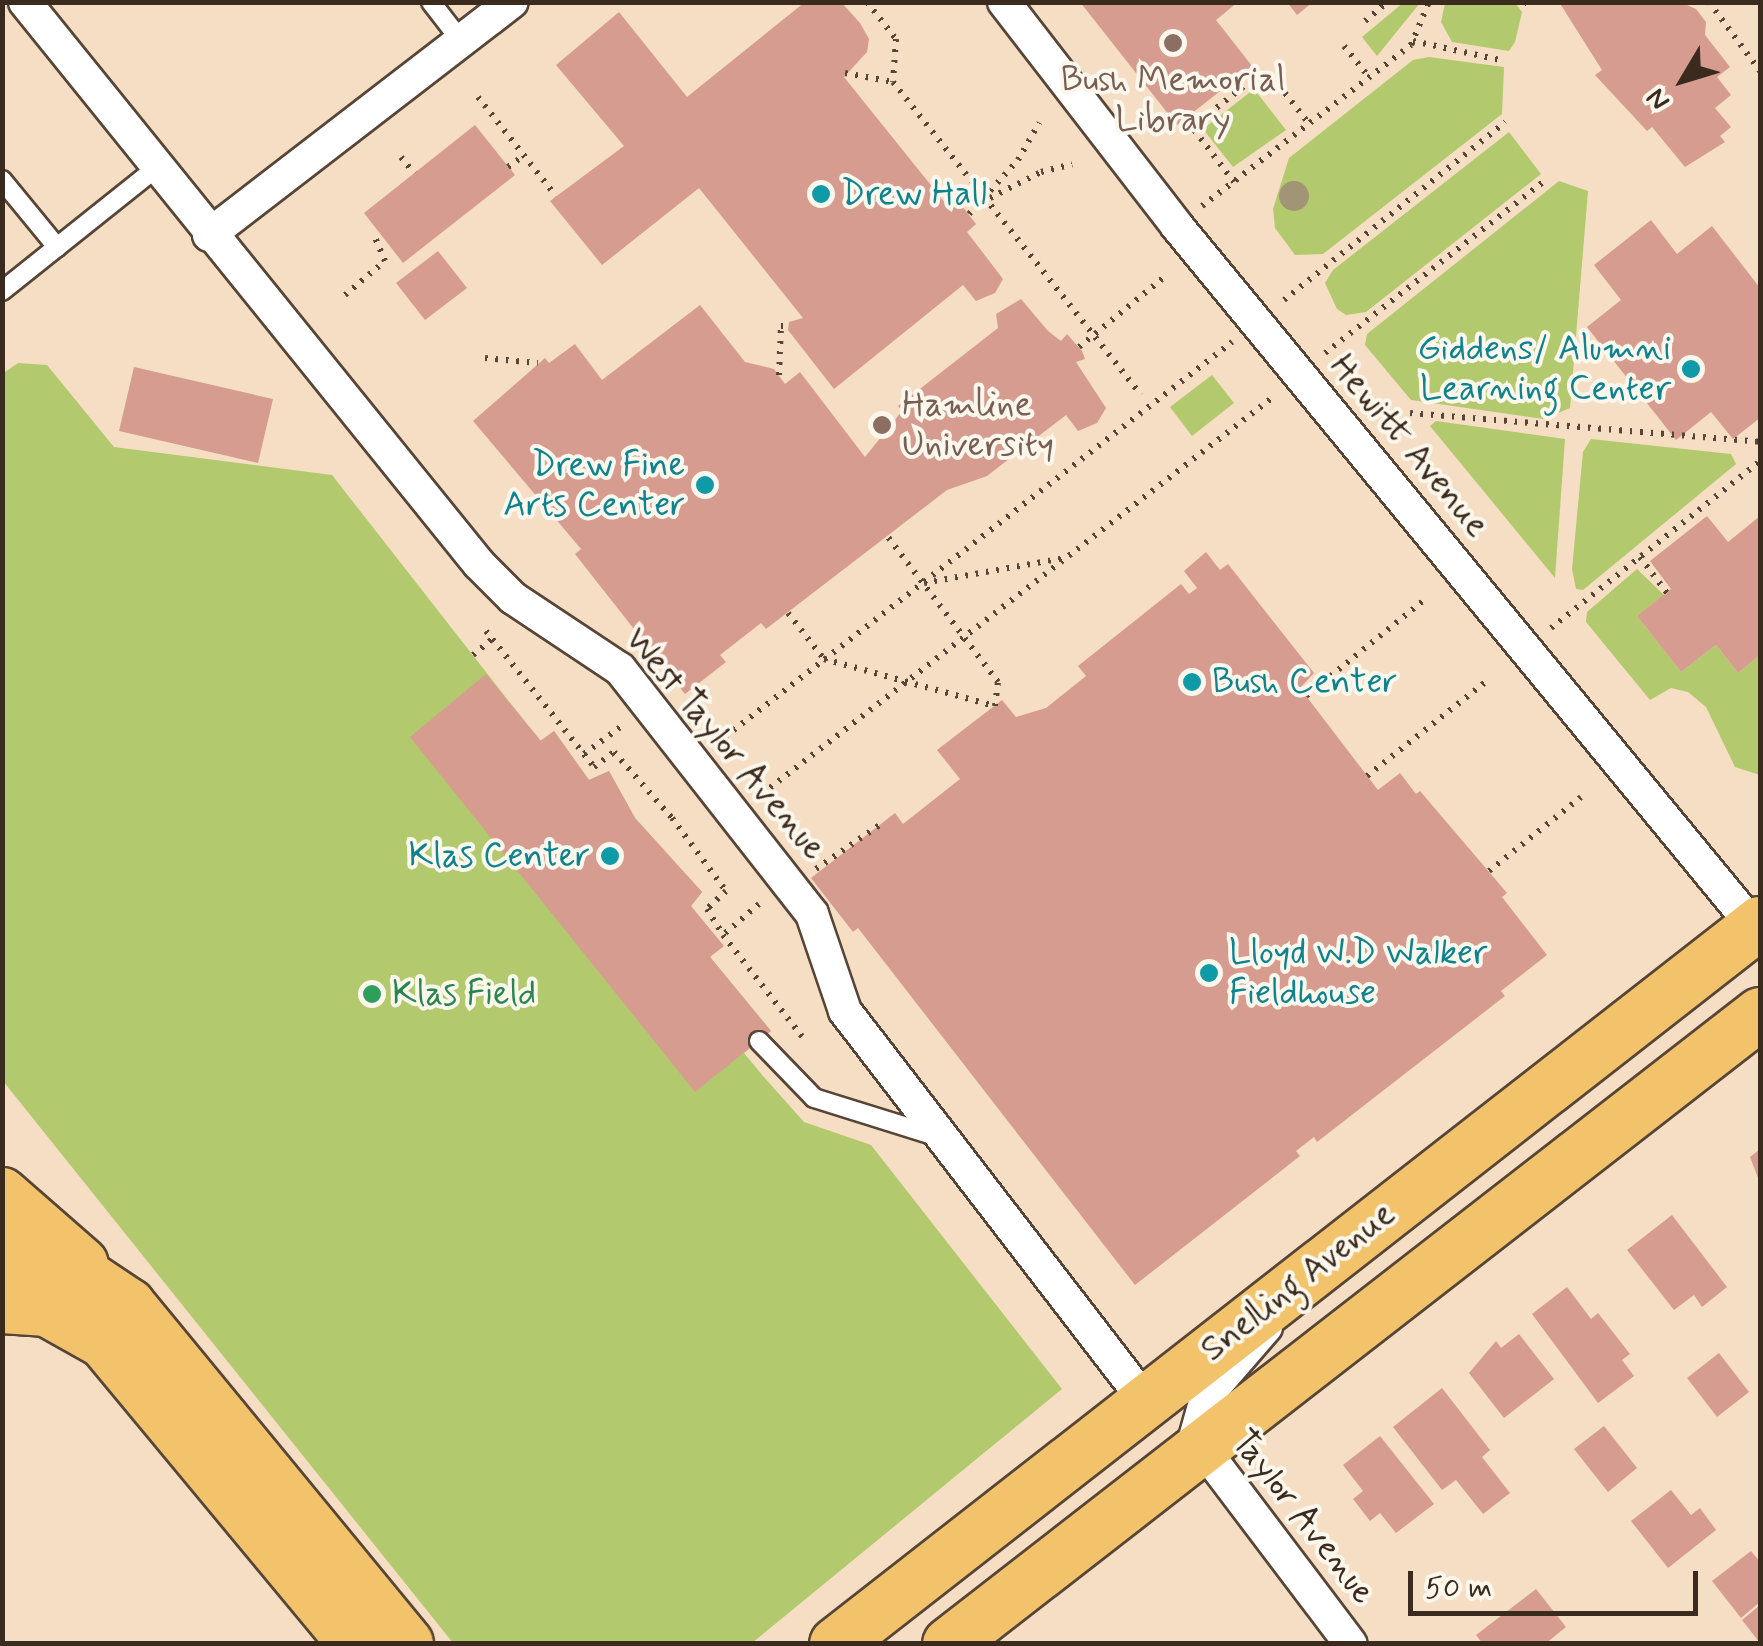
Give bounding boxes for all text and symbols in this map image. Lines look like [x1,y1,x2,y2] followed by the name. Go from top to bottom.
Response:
[1633,30,1733,130] north arrow
[1162,32,1184,54] marker: Bush Memorial Library
[1061,59,1285,141] place label: Bush Memorial Library
[1639,80,1679,118] text: N
[841,173,988,215] place label: Drew Hall
[810,183,832,205] marker: Drew Hall
[1414,328,1671,410] place label: Giddens/ Alumni Learning Center
[1320,346,1498,546] street label: Hewitt Avenue
[1680,358,1702,380] marker: Giddens/ Alumni Learning Center
[902,384,1054,466] place label: Hamline University
[871,414,893,436] marker: Hamline University
[503,444,685,526] place label: Drew Fine Arts Center
[694,474,716,496] marker: Drew Fine Arts Center
[617,620,833,868] street label: West Taylor Avenue
[1212,661,1397,703] place label: Bush Center
[1181,671,1203,693] marker: Bush Center
[407,835,590,877] place label: Klas Center
[599,845,621,867] marker: Klas Center
[1229,932,1494,1014] place label: Lloyd W.D Walker Fieldhouse
[1198,962,1220,984] marker: Lloyd W.D Walker Fieldhouse
[392,973,535,1015] place label: Klas Field
[361,983,383,1005] marker: Klas Field
[1192,1193,1404,1371] street label: Snelling Avenue
[1223,1423,1383,1611] street label: Taylor Avenue
[1413,1551,1703,1613] scale bar
[1425,1569,1492,1608] text: 50 m

